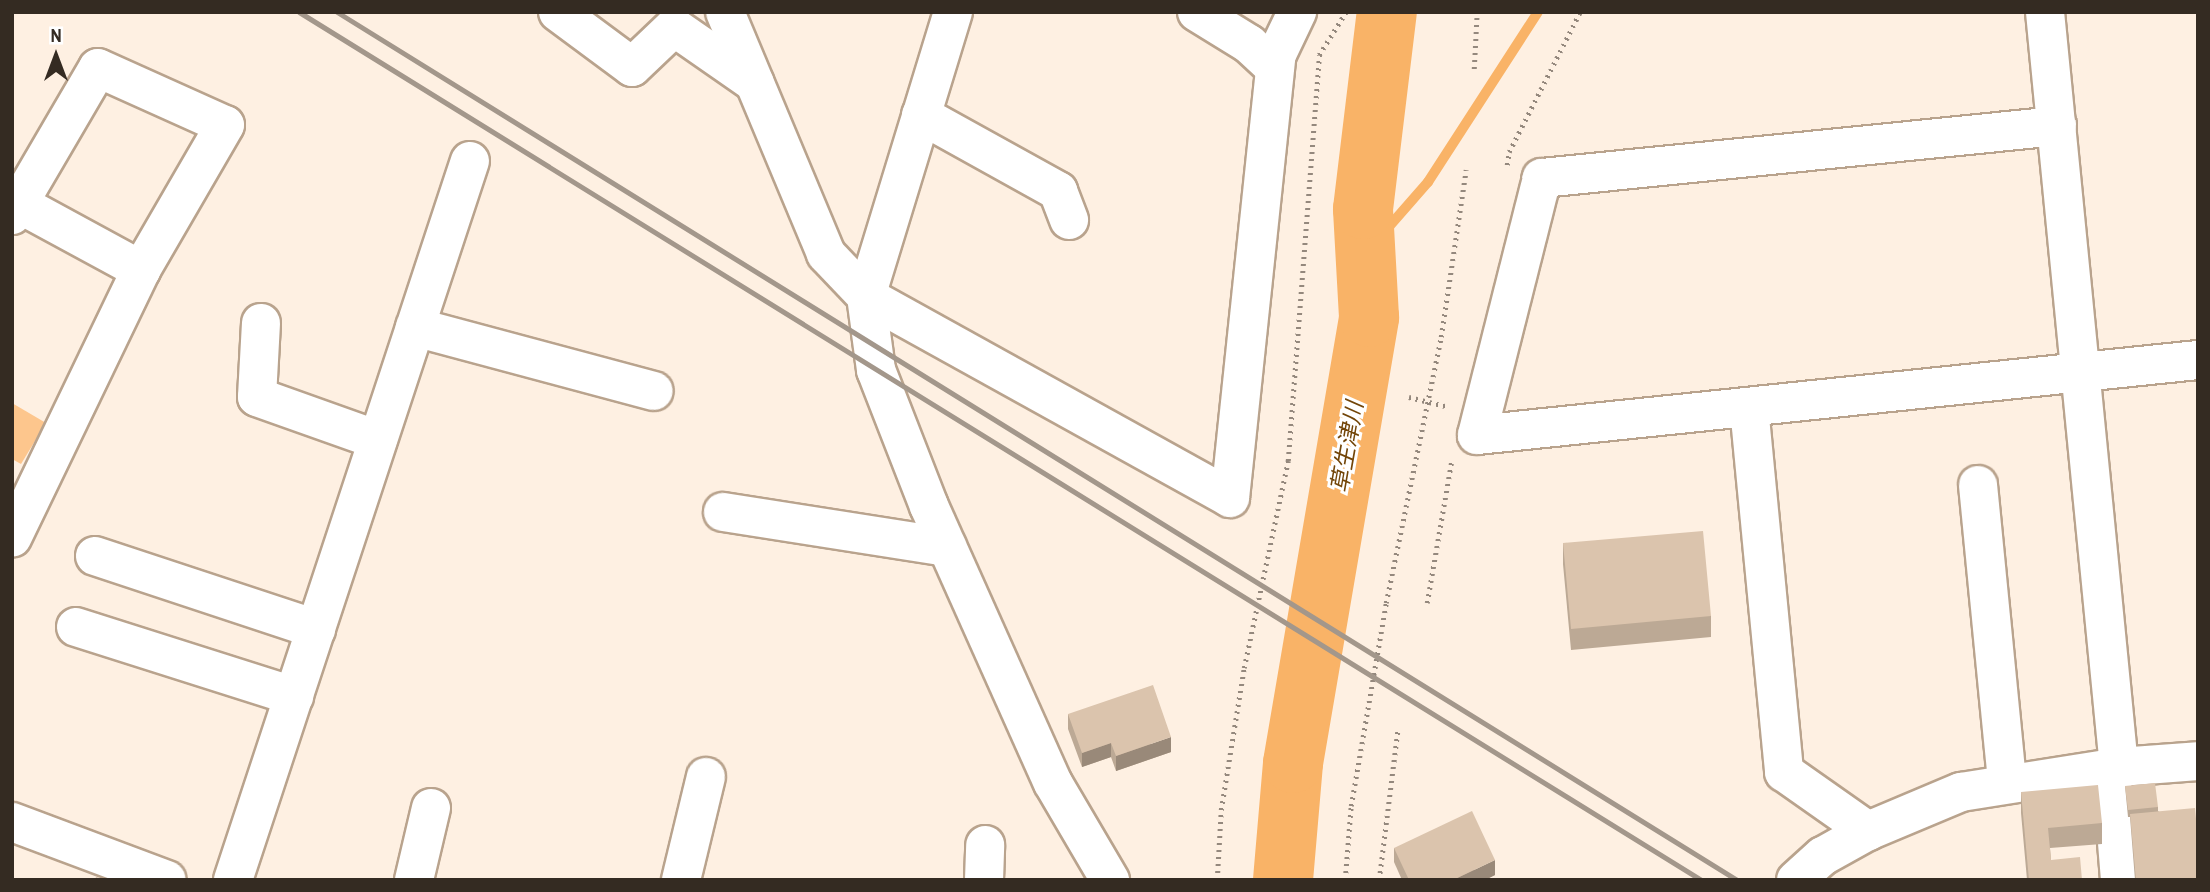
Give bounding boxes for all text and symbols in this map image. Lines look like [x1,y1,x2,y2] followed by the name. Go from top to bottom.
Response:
[21,21,91,91] north arrow
[50,22,62,48] text: N
[1325,399,1369,495] water label: 草生津川

